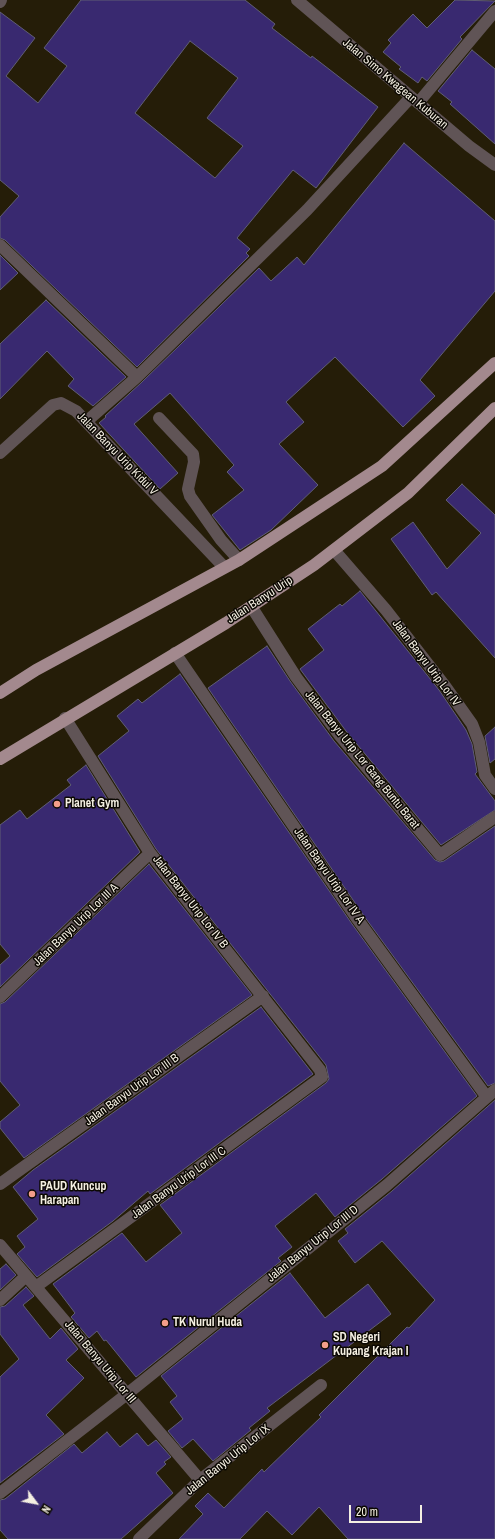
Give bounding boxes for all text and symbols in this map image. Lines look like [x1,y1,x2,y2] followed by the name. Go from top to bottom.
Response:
[339,36,451,132] street label: Jalan Simo Kwagean Kuburan
[74,409,160,499] street label: Jalan Banyu Urip Kidul V
[224,573,296,627] street label: Jalan Banyu Urip
[389,617,463,709] street label: Jalan Banyu Urip Lor IV
[302,688,422,832] street label: Jalan Banyu Urip Lor Gang Buntu Barat
[65,797,119,811] place label: Planet Gym
[52,799,62,809] marker: Planet Gym
[290,825,368,927] street label: Jalan Banyu Urip Lor IV A
[149,853,231,951] street label: Jalan Banyu Urip Lor IV B
[30,881,122,969] street label: Jalan Banyu Urip Lor III A
[82,1051,182,1129] street label: Jalan Banyu Urip Lor III B
[129,1144,229,1222] street label: Jalan Banyu Urip Lor III C
[40,1180,107,1208] place label: PAUD Kuncup Harapan
[27,1189,37,1199] marker: PAUD Kuncup Harapan
[264,1203,362,1285] street label: Jalan Banyu Urip Lor III D
[173,1316,242,1330] place label: TK Nurul Huda
[61,1318,139,1406] street label: Jalan Banyu Urip Lor III
[160,1318,170,1328] marker: TK Nurul Huda
[333,1331,408,1359] place label: SD Negeri Kupang Krajan I
[320,1340,330,1350] marker: SD Negeri Kupang Krajan I
[183,1422,273,1498] street label: Jalan Banyu Urip Lor IX
[16,1483,56,1523] north arrow
[351,1497,424,1523] scale bar
[39,1503,54,1516] text: N
[356,1504,378,1520] text: 20 m

